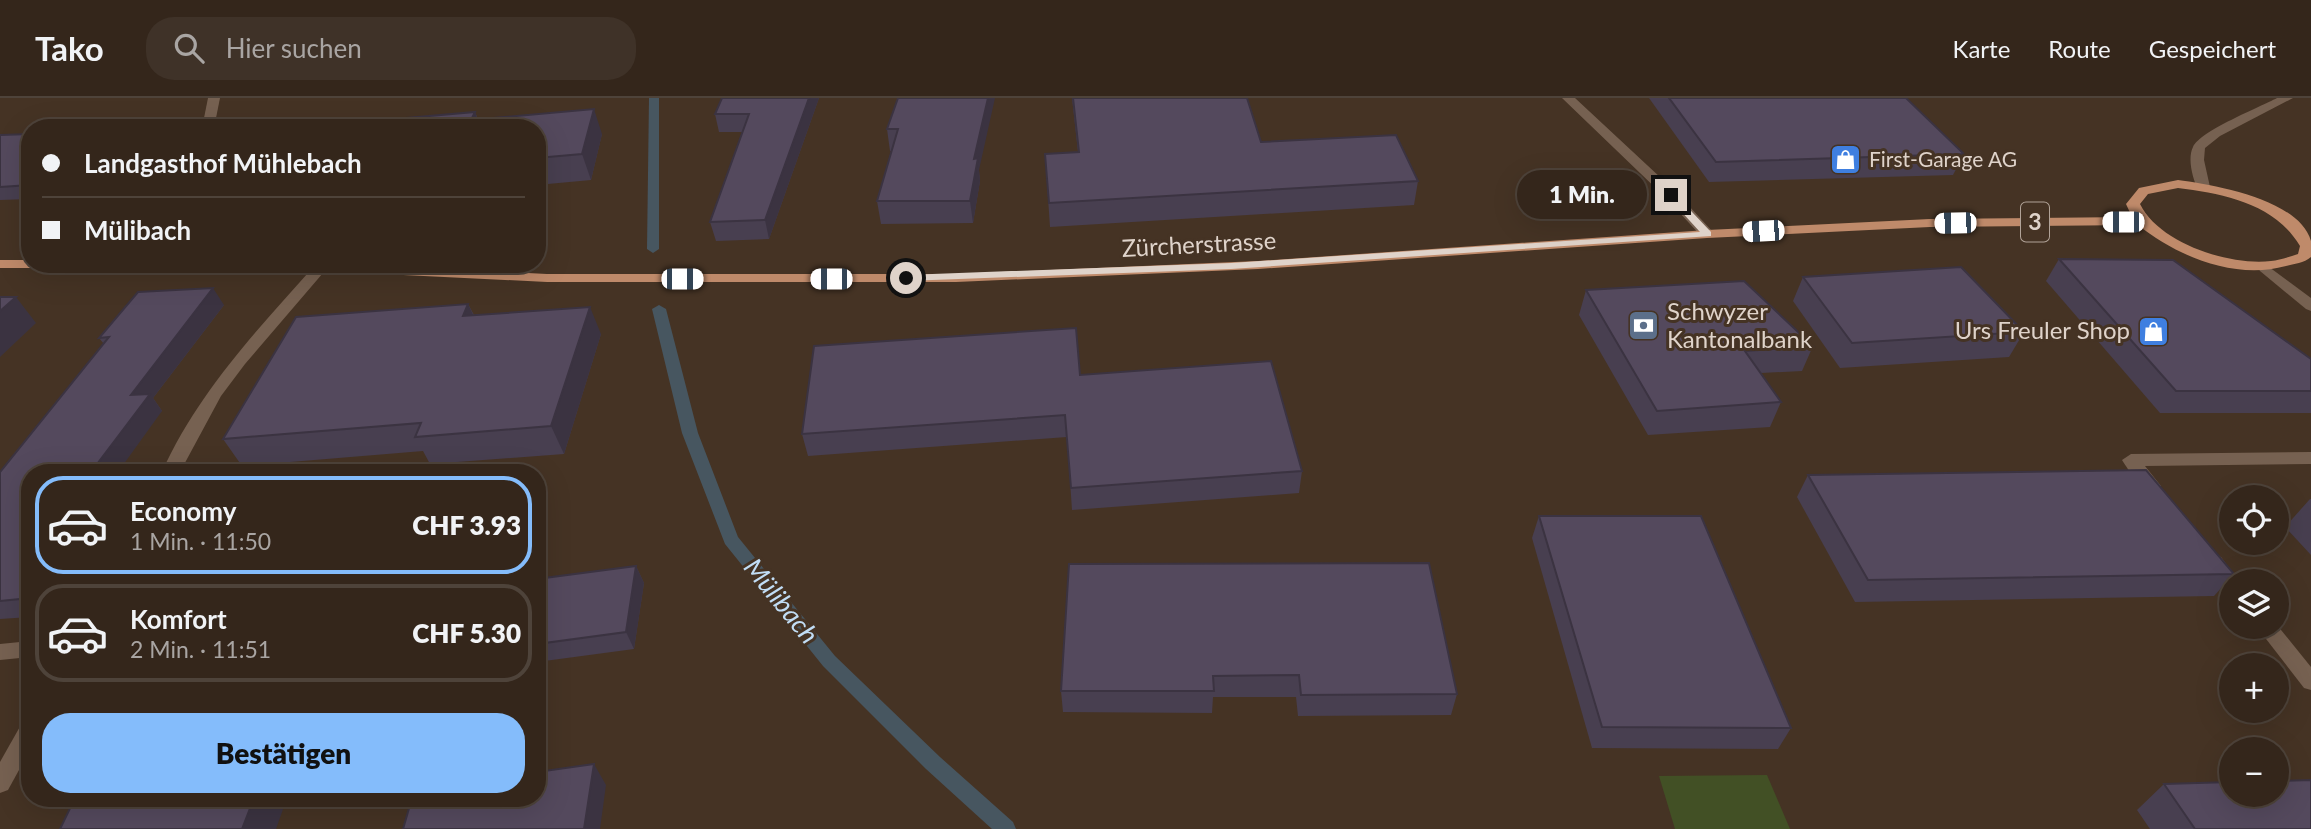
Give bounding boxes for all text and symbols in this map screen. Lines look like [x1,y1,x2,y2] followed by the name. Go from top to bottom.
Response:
[146,17,636,80] search box
[35,28,104,68] text: Tako
[170,29,208,67] icon: search
[226,32,362,64] text: Hier suchen
[1953,34,2010,63] text: Karte
[2048,34,2111,63] text: Route
[2149,34,2276,63] text: Gespeichert
[1829,143,1863,177] shop icon: First-Garage AG
[1869,146,2017,171] place label: First-Garage AG
[84,147,362,179] text: Landgasthof Mühlebach
[1517,170,1646,220] callout: 1 Min.
[1655,179,1687,211] route end
[1549,180,1615,208] text: 1 Min.
[2021,203,2049,242] road number: 3
[1934,212,1977,234] car
[2103,212,2145,233] car
[84,214,191,246] text: Mülibach
[1742,219,1785,243] car
[1121,225,1277,262] street label: Zürcherstrasse
[890,262,922,294] route start
[662,269,704,290] car
[811,269,853,290] car
[1667,296,1813,353] place label: Schwyzer Kantonalbank
[1627,309,1661,343] bank icon: Schwyzer Kantonalbank
[2136,314,2170,348] shop icon: Urs Freuler Shop
[1955,315,2130,344] place label: Urs Freuler Shop
[2219,485,2289,807] map controls
[2219,485,2289,555] button: locate
[46,494,109,557] icon: car
[130,495,236,527] text: Economy
[412,509,521,541] text: CHF 3.93
[130,527,271,555] text: 1 Min. · 11:50
[738,551,826,649] water label: Mülibach
[2219,569,2289,639] button: layers
[46,602,109,665] icon: car
[130,603,227,635] text: Komfort
[412,617,521,649] text: CHF 5.30
[130,635,271,663] text: 2 Min. · 11:51
[2219,653,2289,723] button: +
[42,713,525,793] button: Bestätigen
[2219,737,2289,807] button: −

